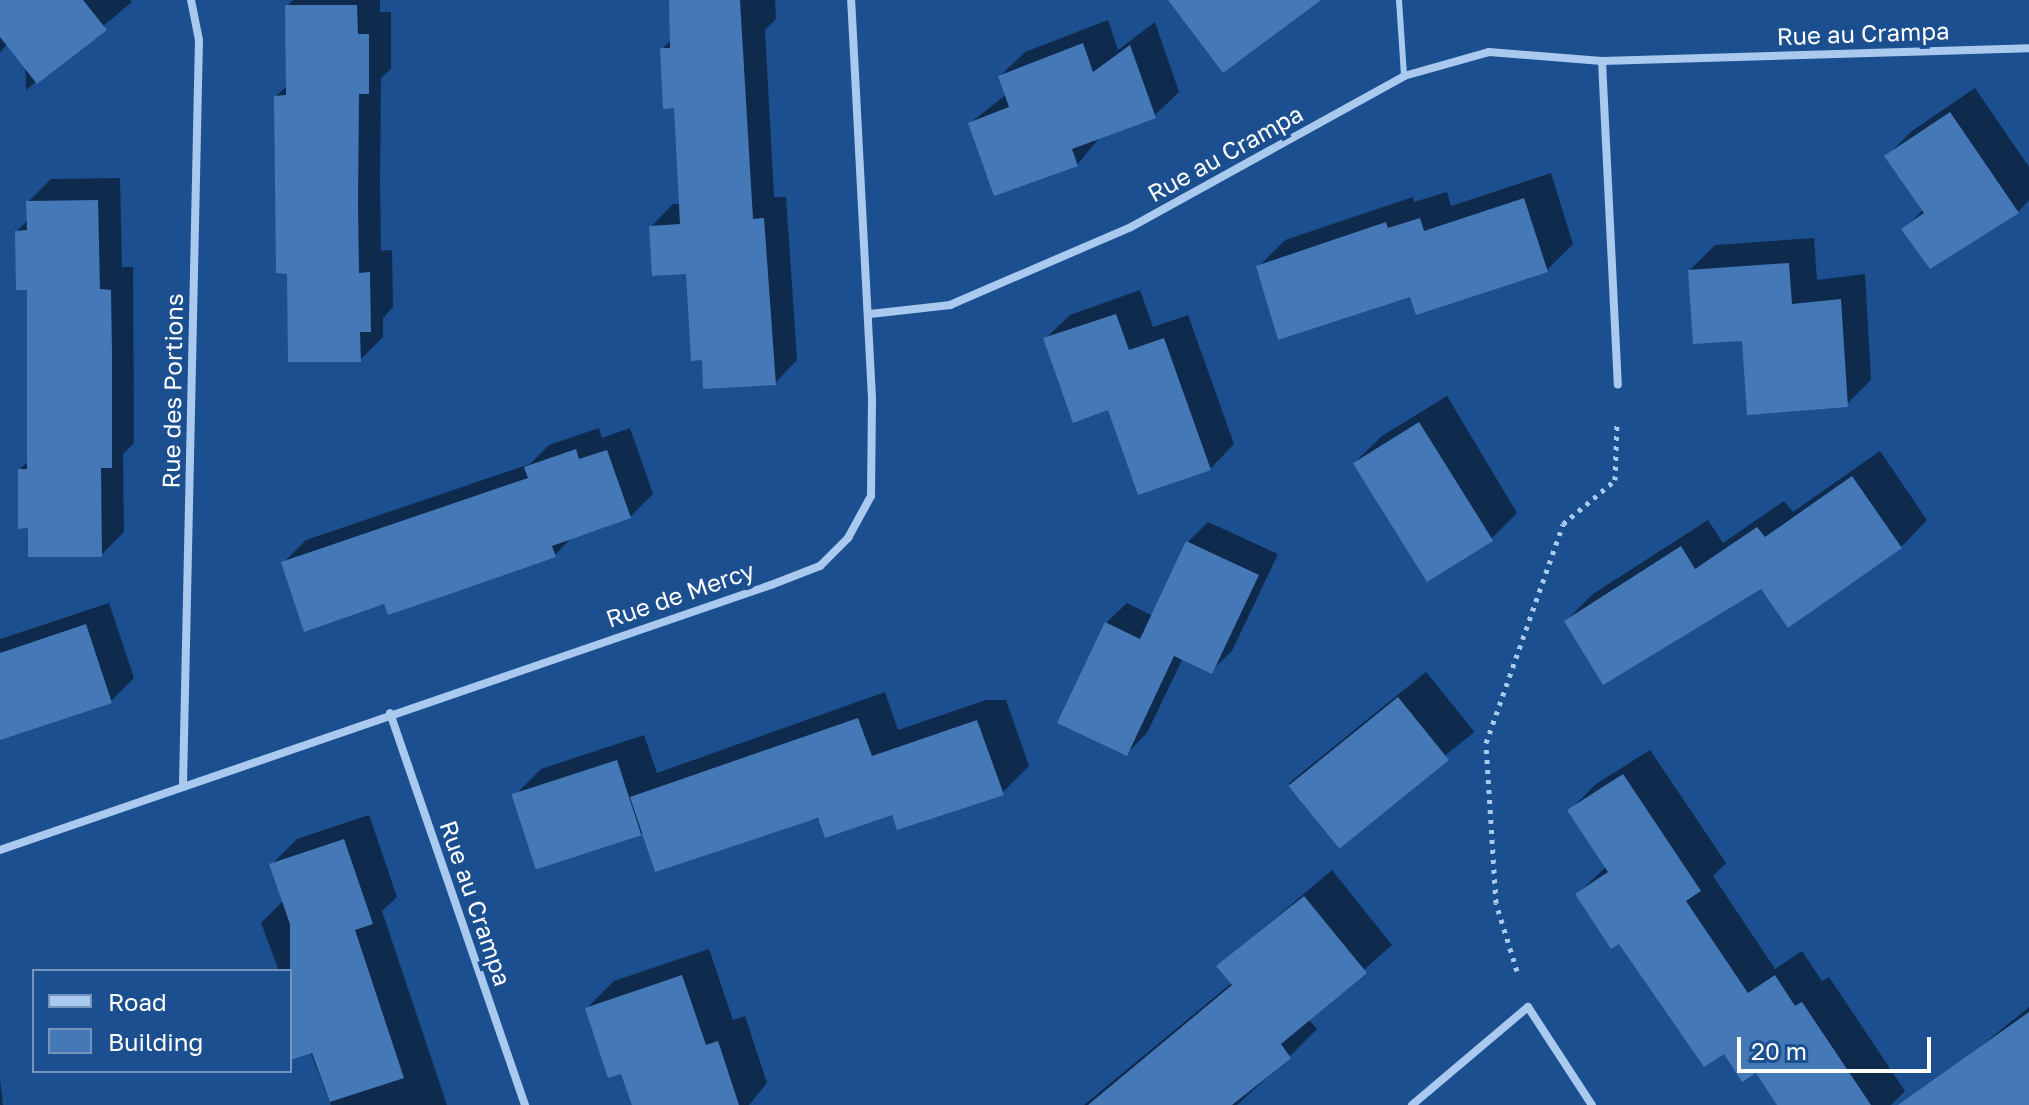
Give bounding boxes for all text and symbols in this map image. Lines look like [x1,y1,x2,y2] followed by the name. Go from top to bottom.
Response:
[1776,16,1950,50] street label: Rue au Crampa
[1142,98,1308,208] street label: Rue au Crampa
[156,293,188,489] street label: Rue des Portions
[602,555,758,633] street label: Rue de Mercy
[434,817,518,989] street label: Rue au Crampa
[32,969,292,1073] legend
[108,987,167,1016] text: Road
[1741,1021,1935,1071] scale bar
[108,1027,203,1056] text: Building
[1751,1036,1807,1065] text: 20 m

